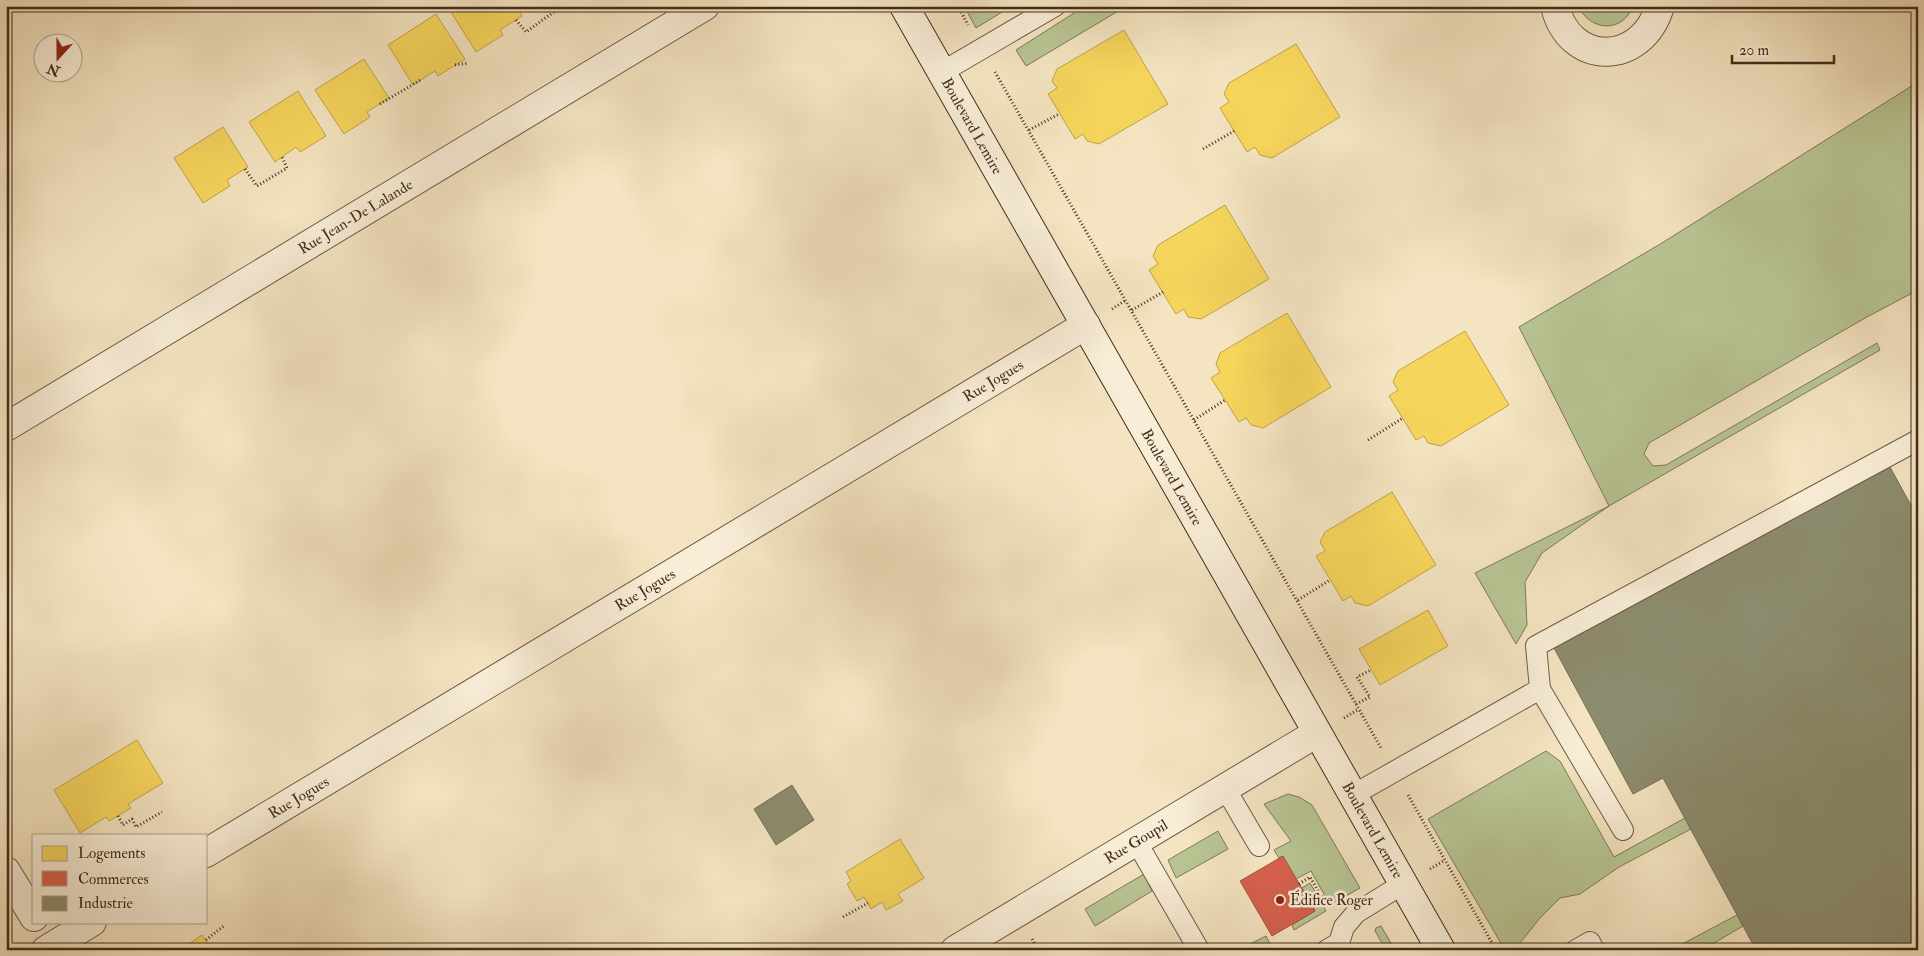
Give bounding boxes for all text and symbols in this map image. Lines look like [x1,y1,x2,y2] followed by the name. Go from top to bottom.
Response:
[32,32,82,82] north arrow
[1732,32,1834,64] scale bar
[1739,41,1769,60] text: 20 m
[44,59,63,80] text: N
[937,74,1007,178] street label: Boulevard Lemire
[295,175,416,259] street label: Rue Jean-De Lalande
[960,356,1027,407] street label: Rue Jogues
[1137,426,1207,529] street label: Boulevard Lemire
[611,564,679,616] street label: Rue Jogues
[265,772,333,823] street label: Rue Jogues
[1337,779,1407,882] street label: Boulevard Lemire
[1101,816,1172,868] street label: Rue Goupil
[32,834,208,924] legend
[78,844,145,863] text: Logements
[78,870,149,889] text: Commerces
[1290,889,1373,910] place label: Édifice Roger
[78,894,133,913] text: Industrie
[1274,894,1286,906] marker: Édifice Roger

